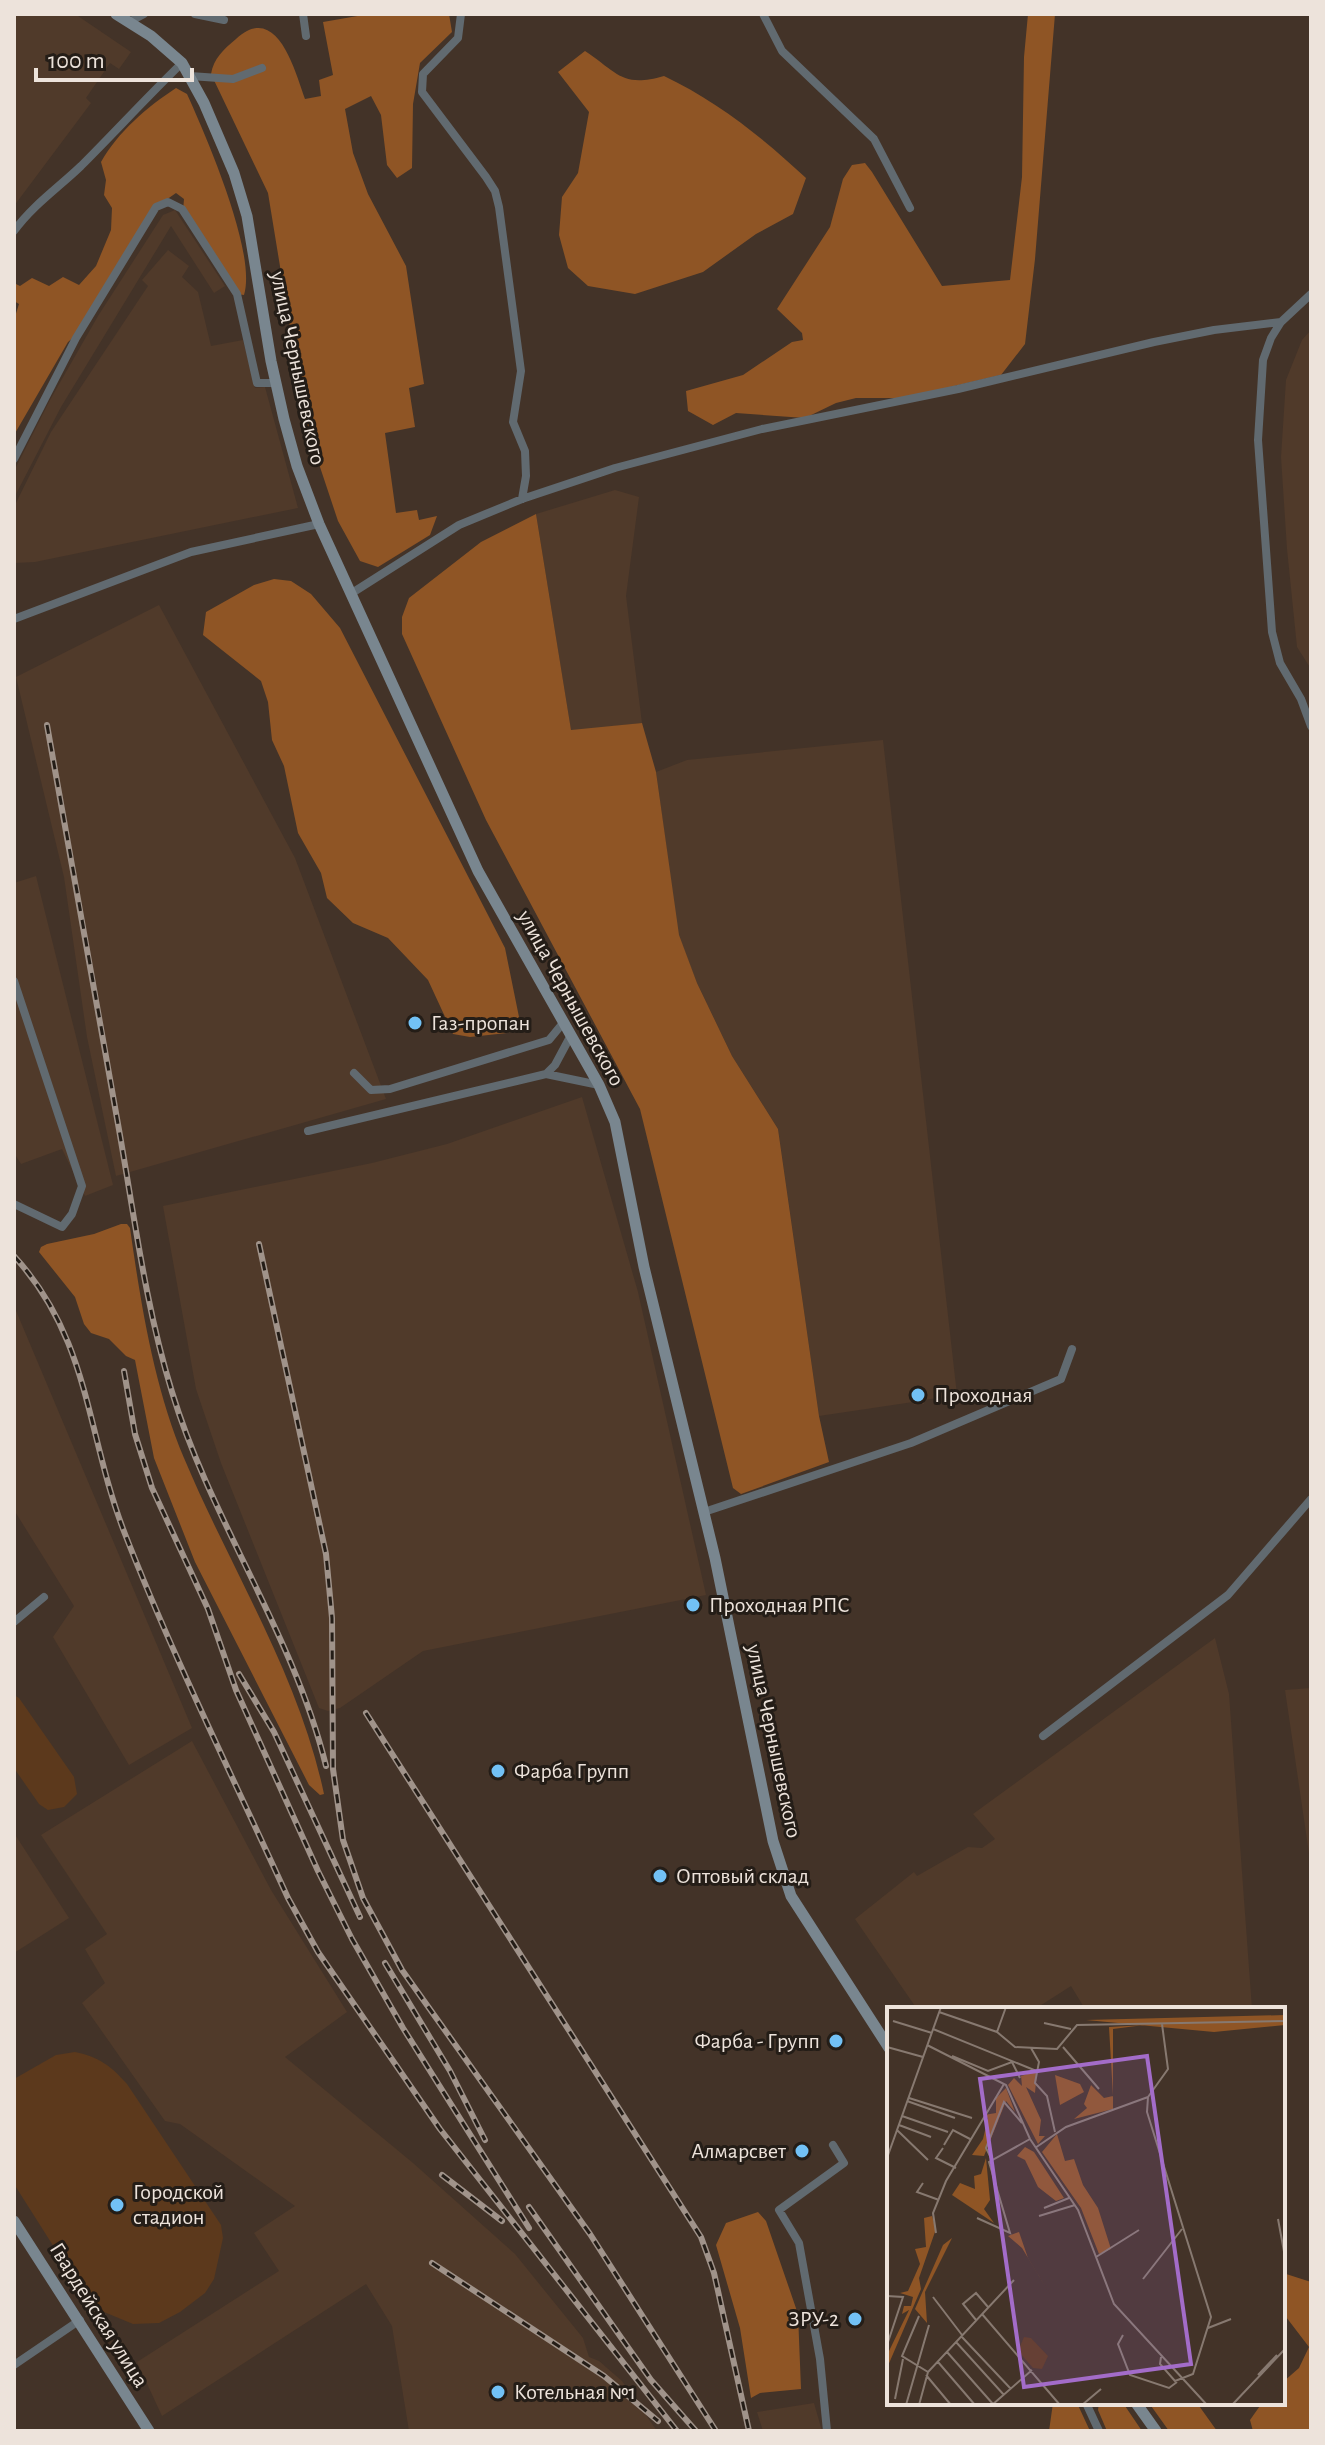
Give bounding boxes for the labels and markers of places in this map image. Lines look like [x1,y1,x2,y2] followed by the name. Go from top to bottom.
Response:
[431,1012,530,1034] place label: Газ-пропан
[406,1014,424,1032] marker: Газ-пропан
[934,1384,1033,1406] place label: Проходная
[909,1386,927,1404] marker: Проходная
[709,1594,850,1616] place label: Проходная РПС
[684,1596,702,1614] marker: Проходная РПС
[514,1760,629,1782] place label: Фарба Групп
[489,1762,507,1780] marker: Фарба Групп
[676,1865,809,1887] place label: Оптовый склад
[651,1867,669,1885] marker: Оптовый склад
[694,2030,820,2052] place label: Фарба - Групп
[827,2032,845,2050] marker: Фарба - Групп
[691,2140,787,2162] place label: Алмарсвет
[793,2142,811,2160] marker: Алмарсвет
[133,2181,224,2228] place label: Городской стадион
[108,2196,126,2214] marker: Городской стадион
[789,2308,839,2330] place label: ЗРУ-2
[846,2310,864,2328] marker: ЗРУ-2
[514,2381,636,2403] place label: Котельная №1
[489,2383,507,2401] marker: Котельная №1

